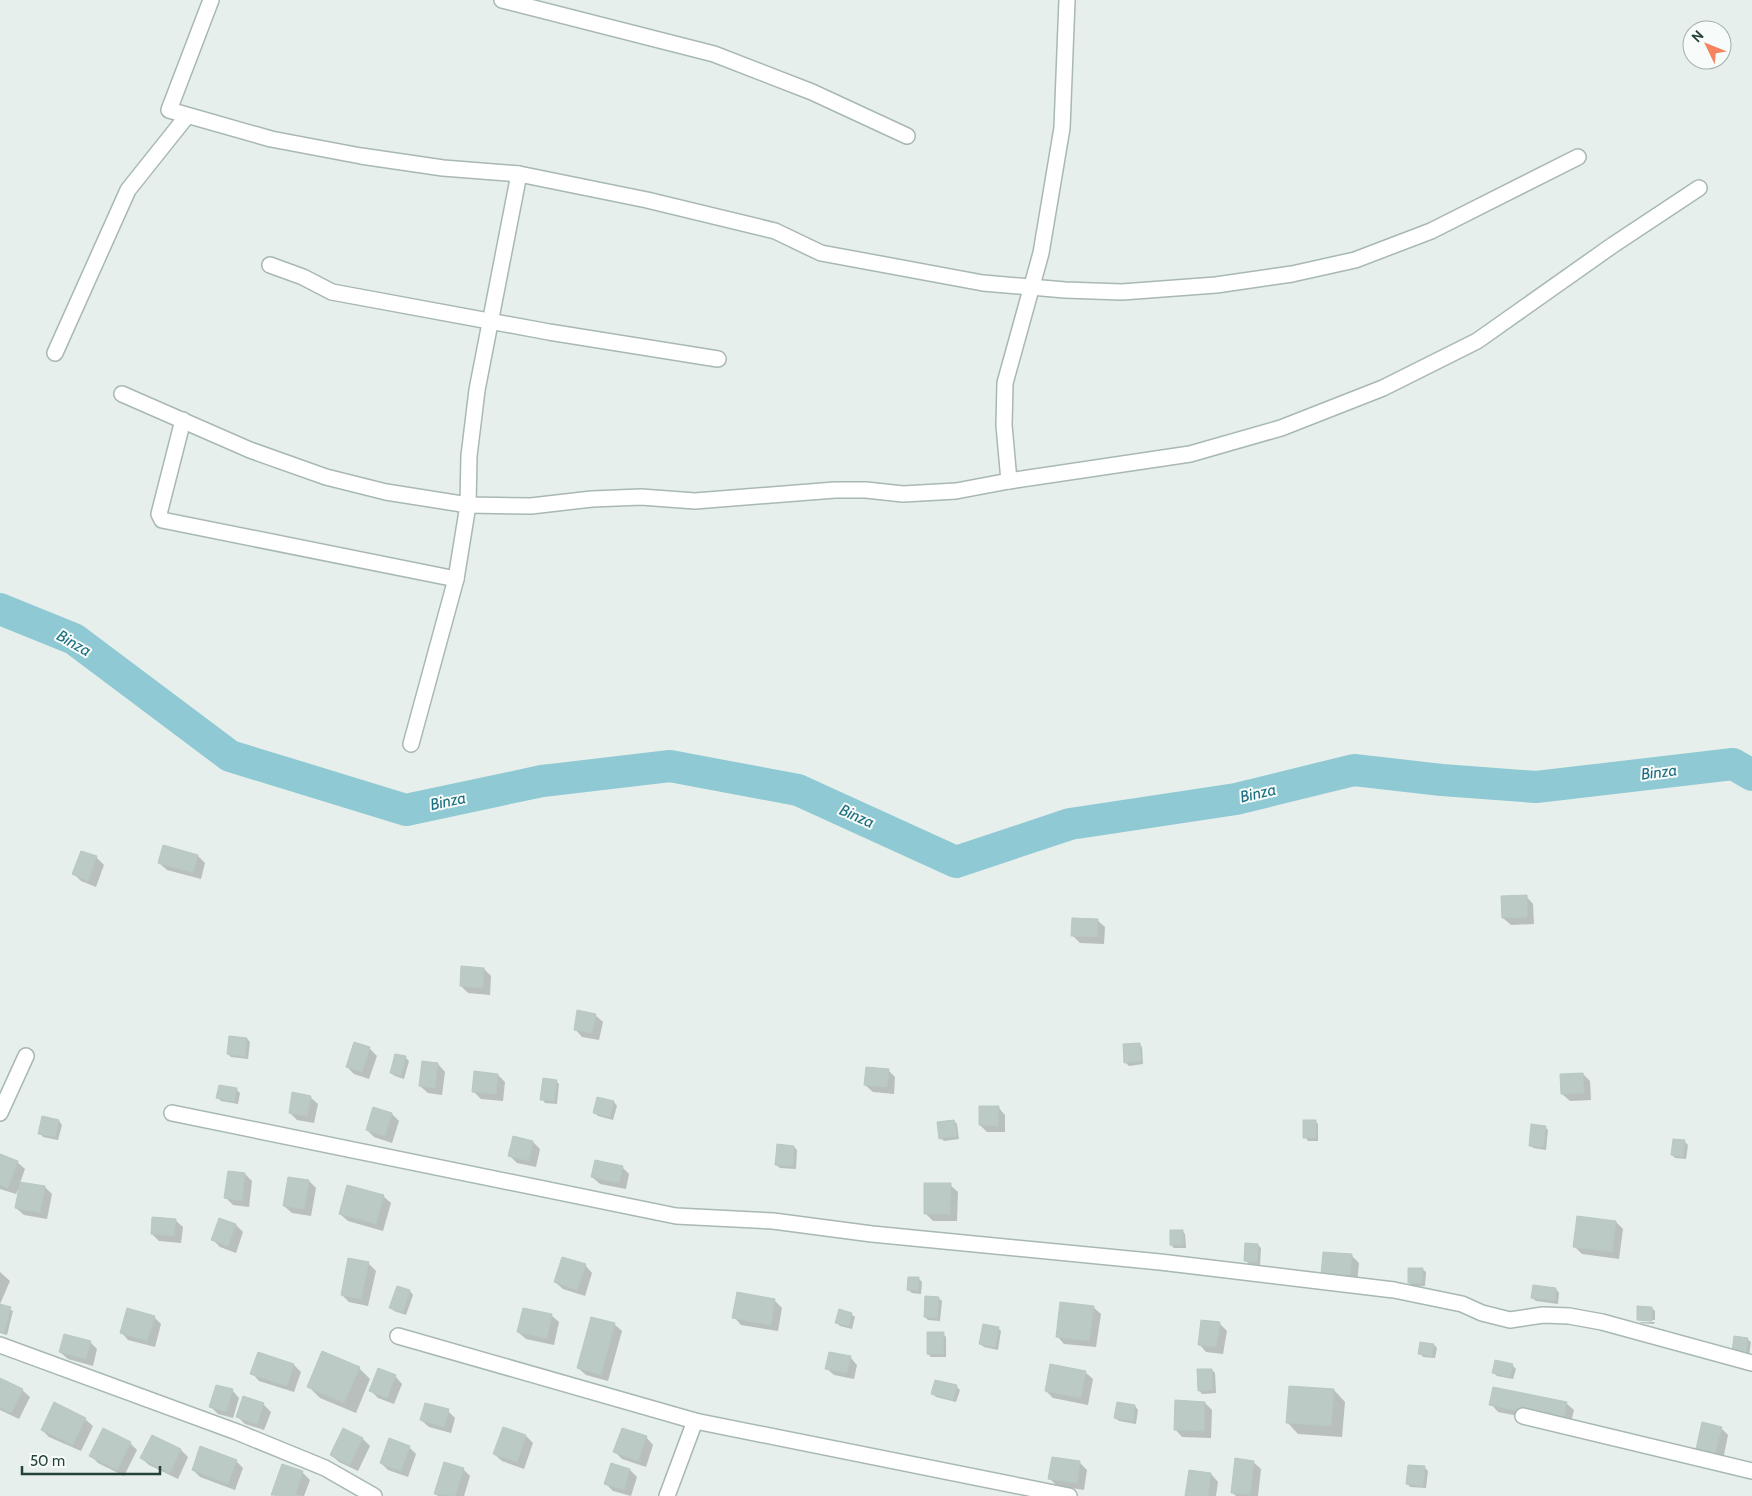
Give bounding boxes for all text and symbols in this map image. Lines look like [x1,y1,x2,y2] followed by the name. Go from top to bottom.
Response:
[1682,20,1732,70] north arrow
[1688,26,1707,46] text: N
[54,626,94,660] water label: Binza
[1640,760,1678,784] water label: Binza
[1238,780,1278,806] water label: Binza
[428,788,468,814] water label: Binza
[837,800,877,832] water label: Binza
[22,1444,160,1476] scale bar
[30,1452,65,1470] text: 50 m

